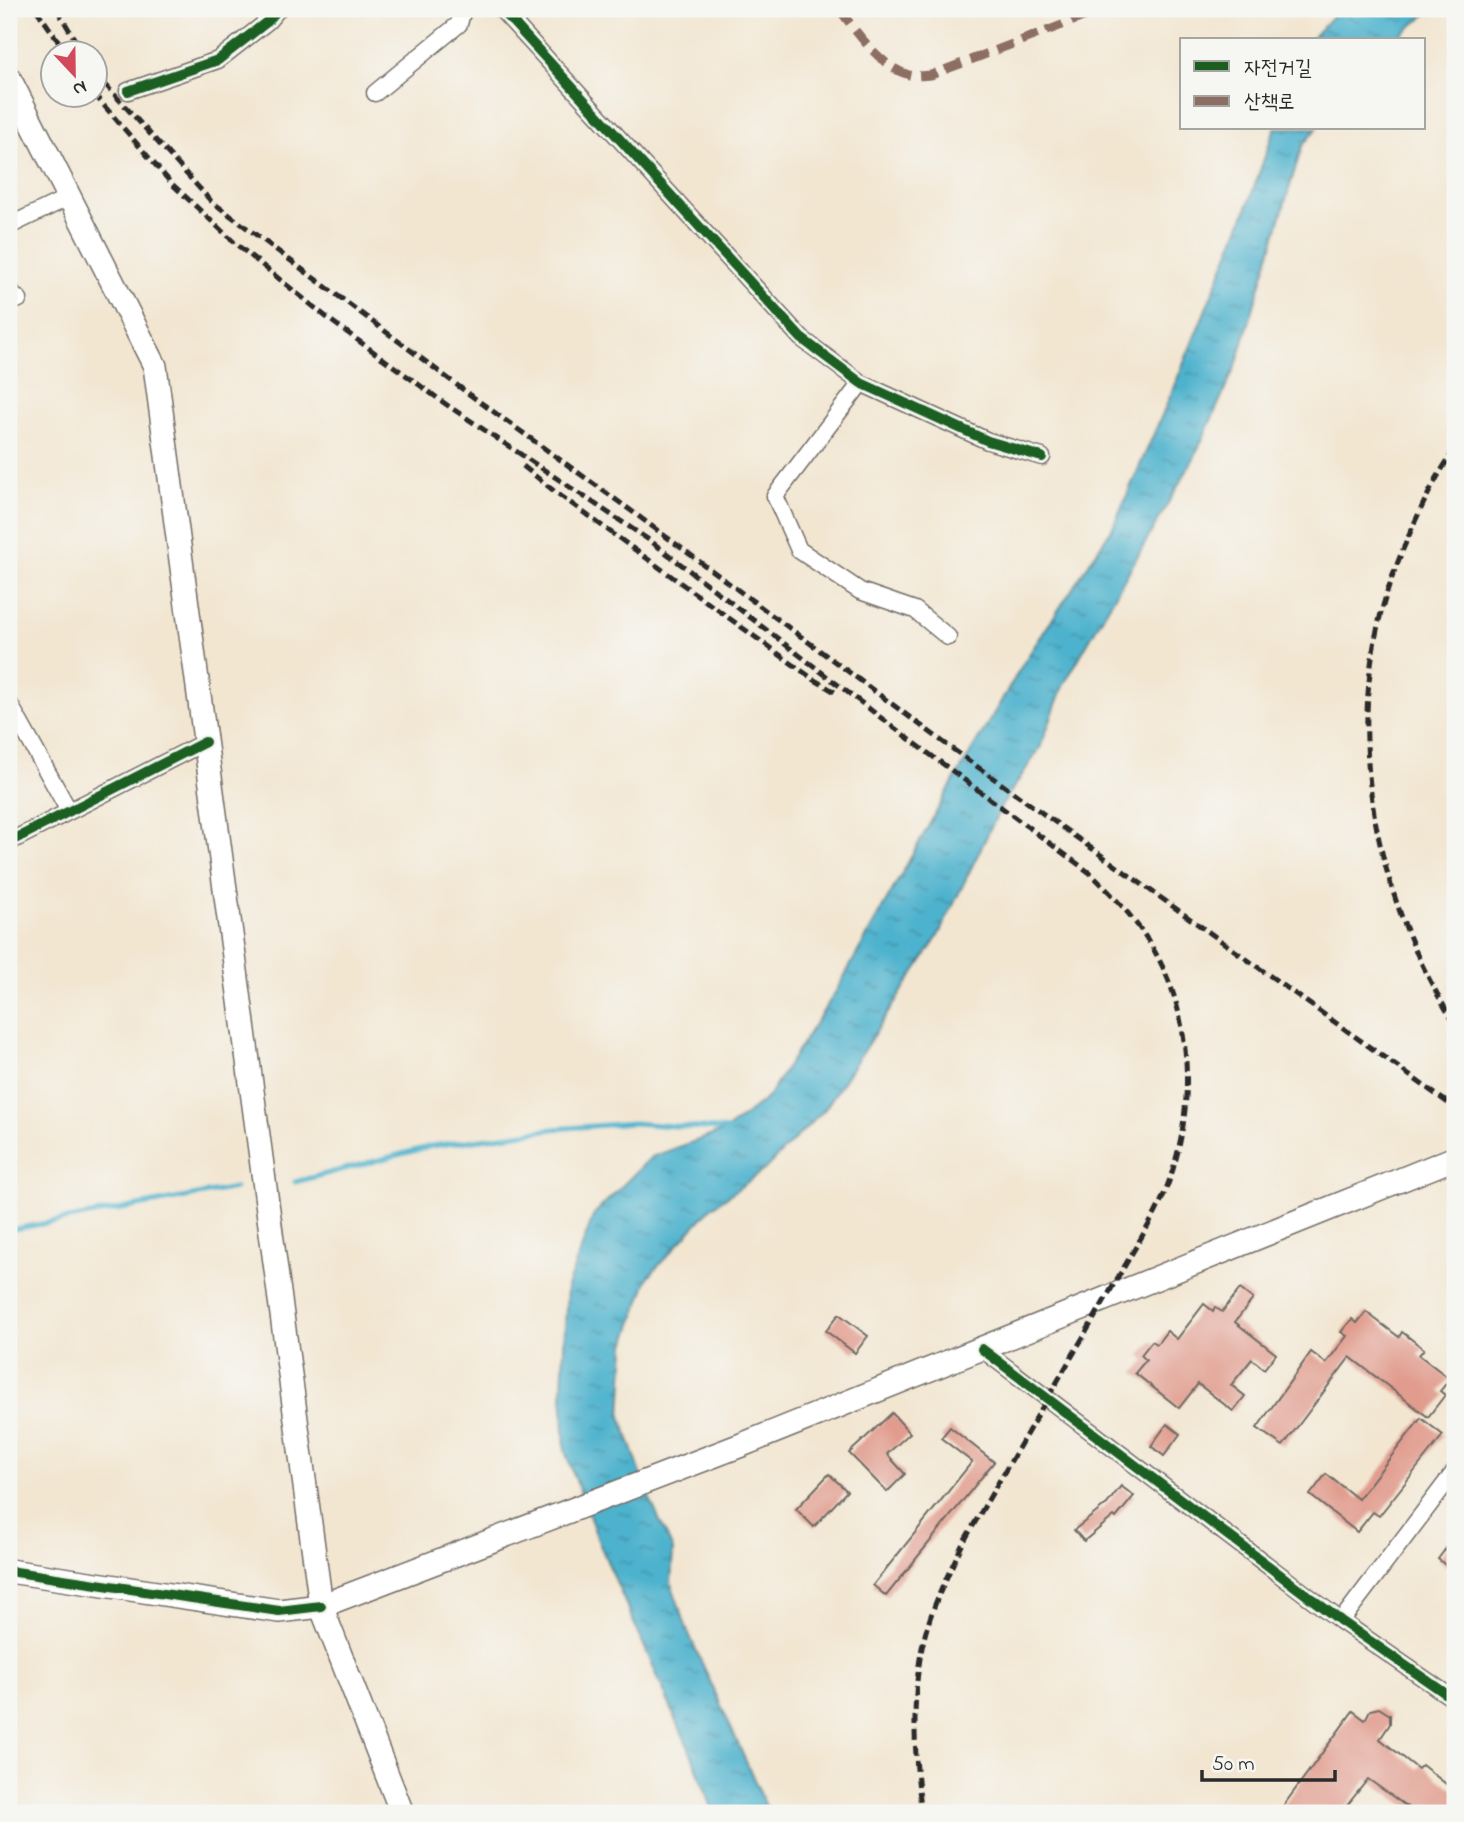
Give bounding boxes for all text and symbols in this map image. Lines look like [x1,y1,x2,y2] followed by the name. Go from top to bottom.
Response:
[38,38,108,108] north arrow
[1180,38,1426,130] legend
[1244,54,1312,84] text: 자전거길
[68,73,90,102] text: N
[1244,88,1295,118] text: 산책로
[1202,1738,1334,1782] scale bar
[1212,1750,1255,1780] text: 50 m

